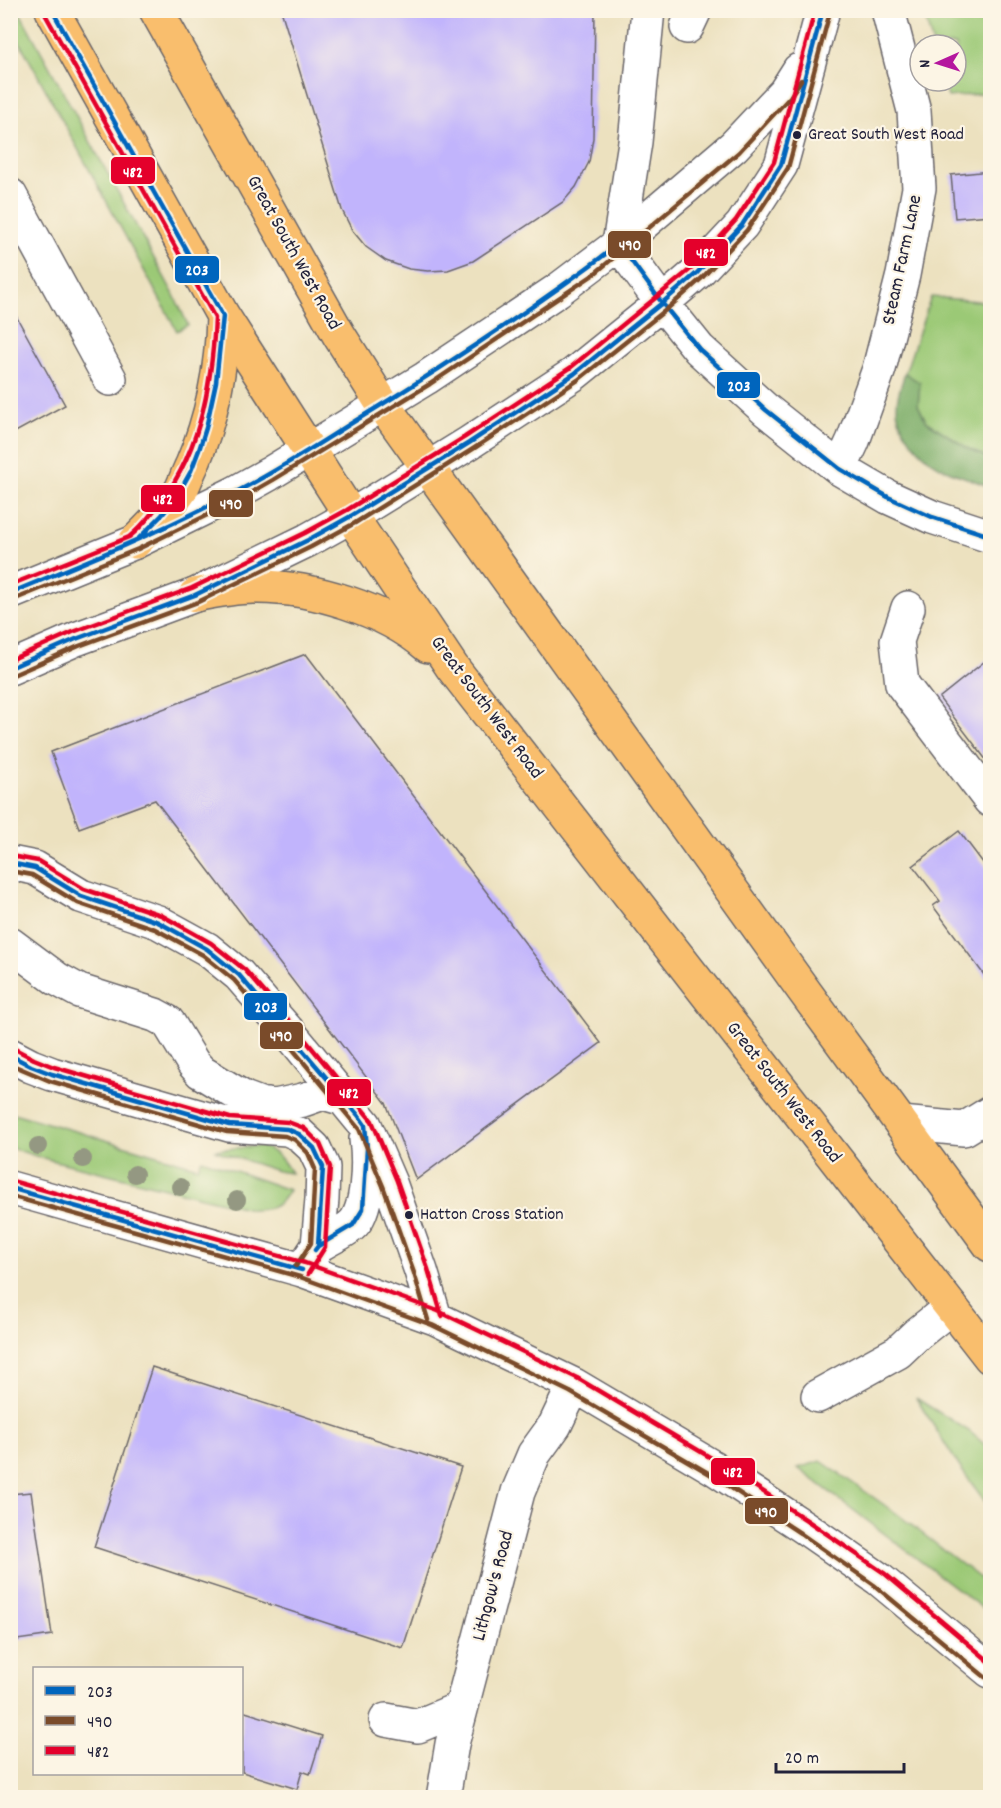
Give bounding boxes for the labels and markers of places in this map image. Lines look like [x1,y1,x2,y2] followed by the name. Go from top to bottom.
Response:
[808,123,964,148] place label: Great South West Road
[791,129,803,141] marker: Great South West Road
[420,1203,564,1228] place label: Hatton Cross Station
[403,1209,415,1221] marker: Hatton Cross Station

